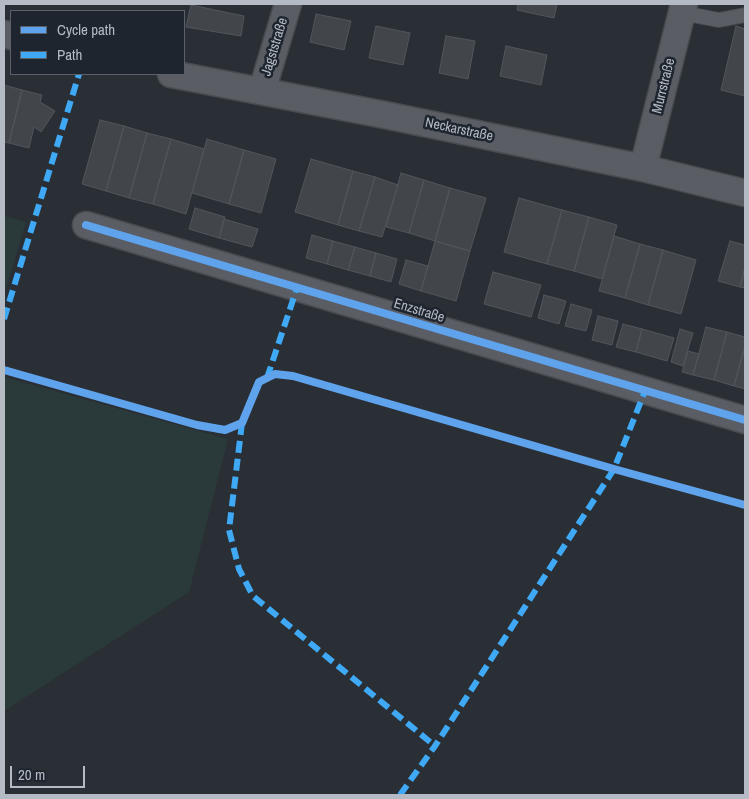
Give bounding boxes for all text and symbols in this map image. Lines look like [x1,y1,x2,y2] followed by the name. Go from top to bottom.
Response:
[10,10,185,75] legend
[258,16,292,78] street label: Jagststraße
[57,19,115,40] text: Cycle path
[57,44,82,65] text: Path
[649,57,679,115] street label: Murrstraße
[424,115,494,145] street label: Neckarstraße
[392,295,446,327] street label: Enzstraße
[12,756,88,788] scale bar
[18,764,45,785] text: 20 m

